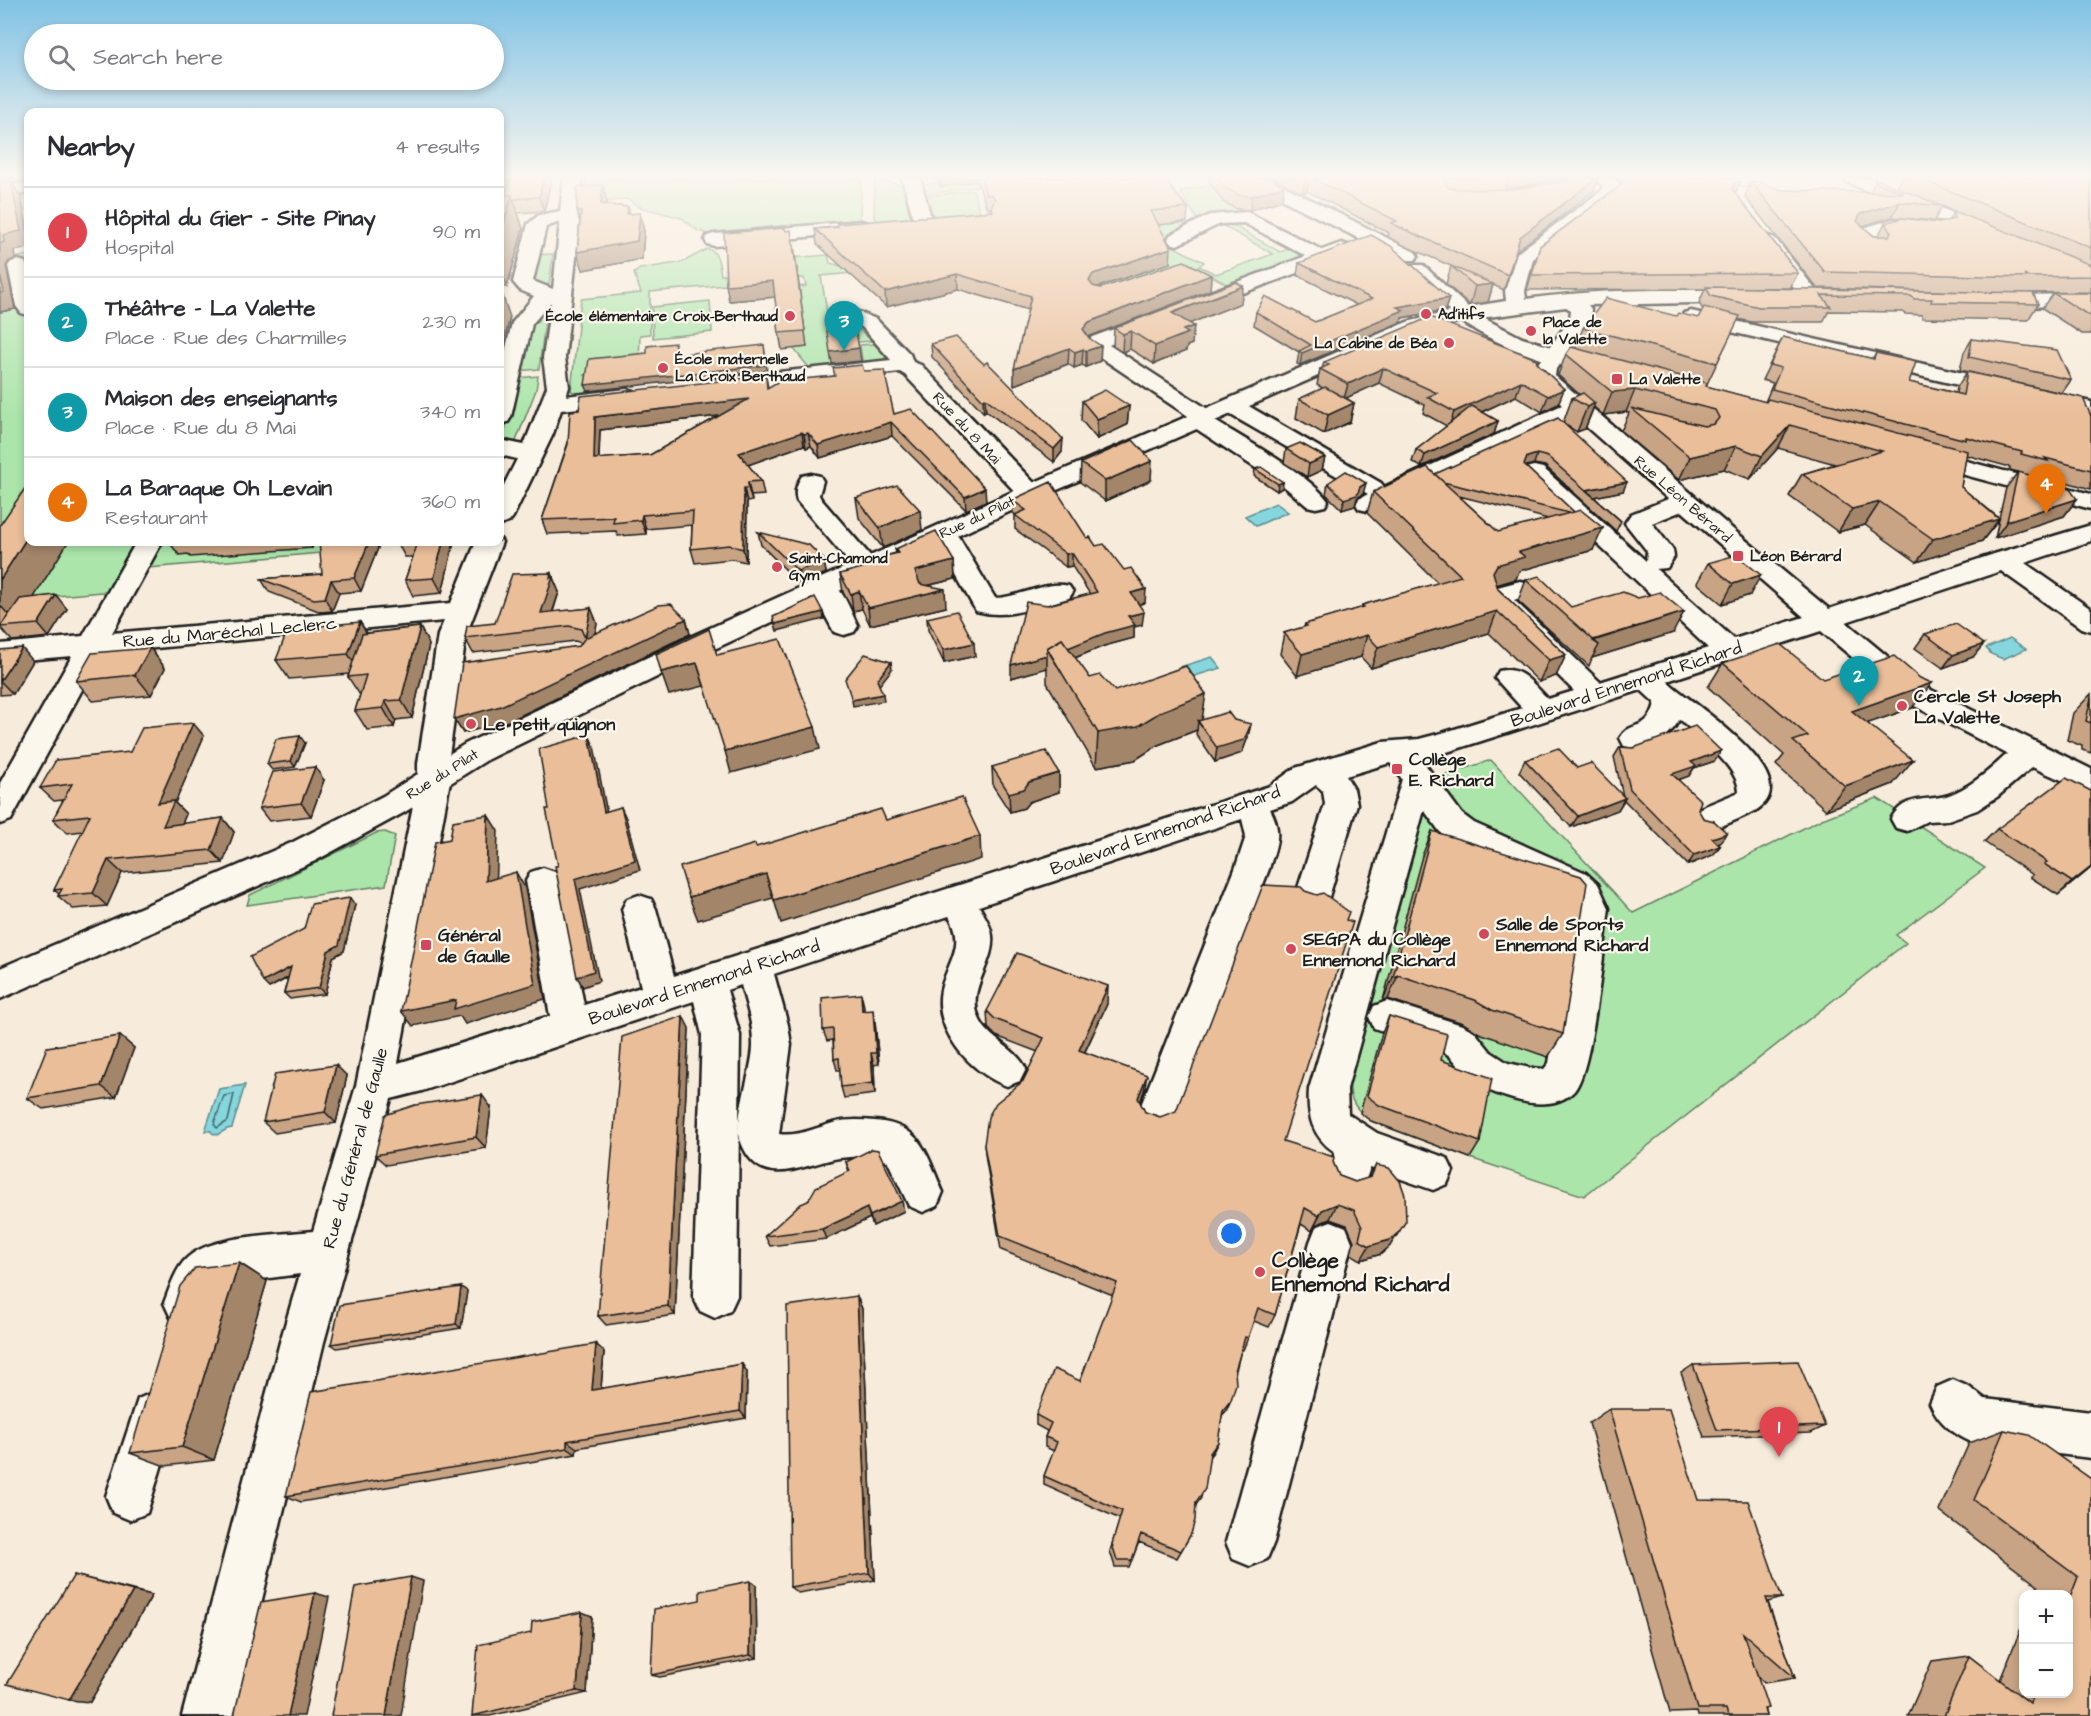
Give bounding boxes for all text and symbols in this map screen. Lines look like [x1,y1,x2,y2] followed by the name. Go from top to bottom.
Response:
[24,24,504,90] search box
[45,41,78,74] icon: search
[93,42,223,73] text: Search here
[48,129,135,165] text: Nearby
[395,133,480,161] text: 4 results
[105,203,376,234] text: Hôpital du Gier - Site Pinay
[66,218,69,246] text: 1
[432,218,480,246] text: 90 m
[105,234,174,262] text: Hospital
[105,293,315,324] text: Théâtre - La Valette
[824,302,864,351] pin: 3
[1438,304,1485,325] place label: Ad'itifs
[546,306,778,327] place label: École élémentaire Croix-Berthaud
[1419,307,1433,321] marker: Ad'itifs
[62,308,73,336] text: 2
[422,308,480,336] text: 230 m
[783,309,797,323] marker: École élémentaire Croix-Berthaud
[1543,312,1607,350] place label: Place de la Valette
[105,324,347,352] text: Place · Rue des Charmilles
[1524,324,1538,338] marker: Place de la Valette
[1314,333,1437,354] place label: La Cabine de Béa
[1442,336,1456,350] marker: La Cabine de Béa
[675,349,805,387] place label: École maternelle La Croix Berthaud
[656,361,670,375] marker: École maternelle La Croix Berthaud
[1629,369,1701,390] place label: La Valette
[1610,372,1624,386] marker: La Valette
[105,383,338,414] text: Maison des enseignants
[928,388,1006,470] street label: Rue du 8 Mai
[62,398,73,426] text: 3
[420,398,480,426] text: 340 m
[105,414,296,442] text: Place · Rue du 8 Mai
[1629,451,1736,548] street label: Rue Léon Bérard
[2026,464,2066,514] pin: 4
[105,473,332,504] text: La Baraque Oh Levain
[61,488,74,516] text: 4
[421,488,480,516] text: 360 m
[936,491,1019,544] street label: Rue du Pilat
[105,504,208,532] text: Restaurant
[1750,546,1841,567] place label: Léon Bérard
[788,548,888,587] place label: Saint-Chamond Gym
[1731,549,1745,563] marker: Léon Bérard
[770,560,784,574] marker: Saint-Chamond Gym
[122,611,338,654] street label: Rue du Maréchal Leclerc
[1507,635,1745,734] street label: Boulevard Ennemond Richard
[1840,656,1878,706] pin: 2
[1914,684,2062,730] place label: Cercle St Joseph La Valette
[1895,699,1909,713] marker: Cercle St Joseph La Valette
[483,712,615,738] place label: Le petit quignon
[464,717,478,731] marker: Le petit quignon
[402,744,482,805] street label: Rue du Pilat
[1409,747,1494,793] place label: Collège E. Richard
[1390,762,1404,776] marker: Collège E. Richard
[1047,779,1283,882] street label: Boulevard Ennemond Richard
[1495,912,1649,958] place label: Salle de Sports Ennemond Richard
[437,923,511,969] place label: Général de Gaulle
[1302,927,1456,973] place label: SEGPA du Collège Ennemond Richard
[1477,927,1491,941] marker: Salle de Sports Ennemond Richard
[585,933,823,1032] street label: Boulevard Ennemond Richard
[419,938,433,952] marker: Général de Gaulle
[1284,942,1298,956] marker: SEGPA du Collège Ennemond Richard
[317,1045,394,1251] street label: Rue du Général de Gaulle
[1217,1219,1246,1248] your location
[1272,1246,1450,1299] place label: Collège Ennemond Richard
[1253,1265,1267,1279] marker: Collège Ennemond Richard
[1760,1408,1798,1457] pin: 1
[2019,1590,2073,1698] map controls
[2019,1590,2073,1644] button: +
[2019,1644,2073,1698] button: −

